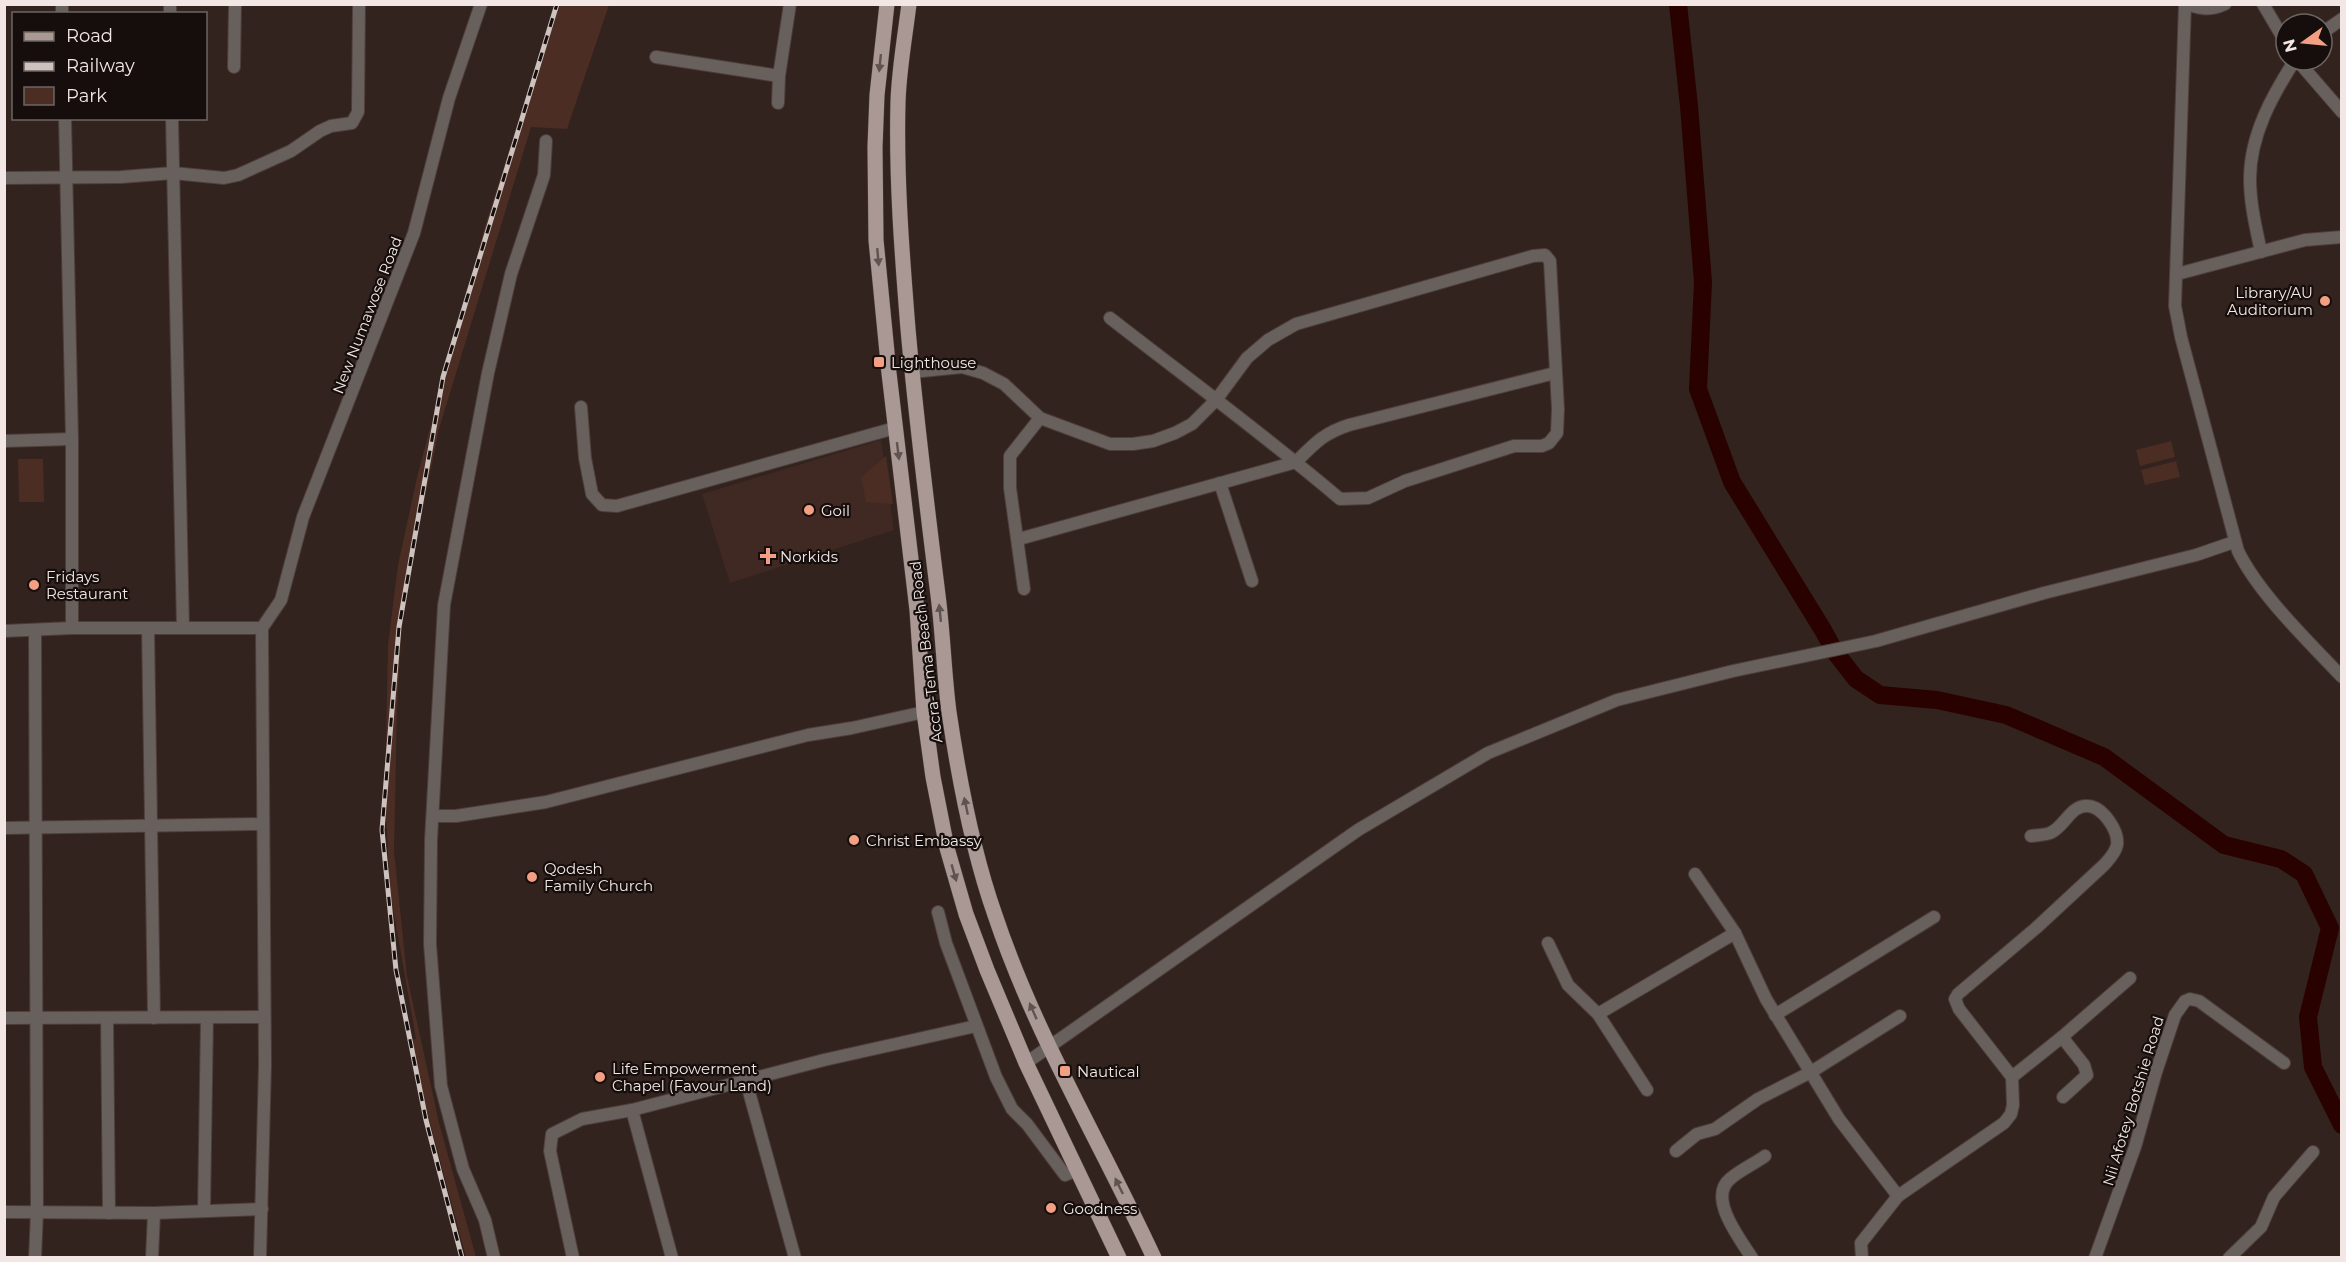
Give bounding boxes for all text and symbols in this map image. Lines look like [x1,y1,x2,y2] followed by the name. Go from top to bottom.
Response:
[12,12,207,120] legend
[2274,12,2334,72] north arrow
[66,25,113,47] text: Road
[2279,37,2301,54] text: N
[876,53,885,72] one-way arrow
[66,55,135,77] text: Railway
[66,85,107,107] text: Park
[328,234,406,396] street label: New Numawose Road
[873,248,883,267] one-way arrow
[2227,283,2313,319] place label: Library/AU Auditorium
[2318,294,2332,308] marker: Library/AU Auditorium
[891,353,976,372] place label: Lighthouse
[872,355,886,369] marker: Lighthouse
[893,442,903,461] one-way arrow
[821,501,850,520] place label: Goil
[802,503,816,517] marker: Goil
[780,547,838,566] place label: Norkids
[761,549,775,563] marker: Norkids
[905,560,947,744] street label: Accra-Tema Beach Road
[46,567,128,603] place label: Fridays Restaurant
[27,578,41,592] marker: Fridays Restaurant
[935,604,945,623] one-way arrow
[961,797,971,816] one-way arrow
[866,831,983,850] place label: Christ Embassy
[847,833,861,847] marker: Christ Embassy
[544,859,653,895] place label: Qodesh Family Church
[950,864,959,882] one-way arrow
[525,870,539,884] marker: Qodesh Family Church
[1028,1002,1038,1020] one-way arrow
[2098,1014,2168,1188] street label: Nii Afotey Botshie Road
[612,1059,772,1095] place label: Life Empowerment Chapel (Favour Land)
[1077,1062,1140,1081] place label: Nautical
[1058,1064,1072,1078] marker: Nautical
[593,1070,607,1084] marker: Life Empowerment Chapel (Favour Land)
[1114,1178,1124,1195] one-way arrow
[1063,1199,1137,1218] place label: Goodness
[1044,1201,1058,1215] marker: Goodness

